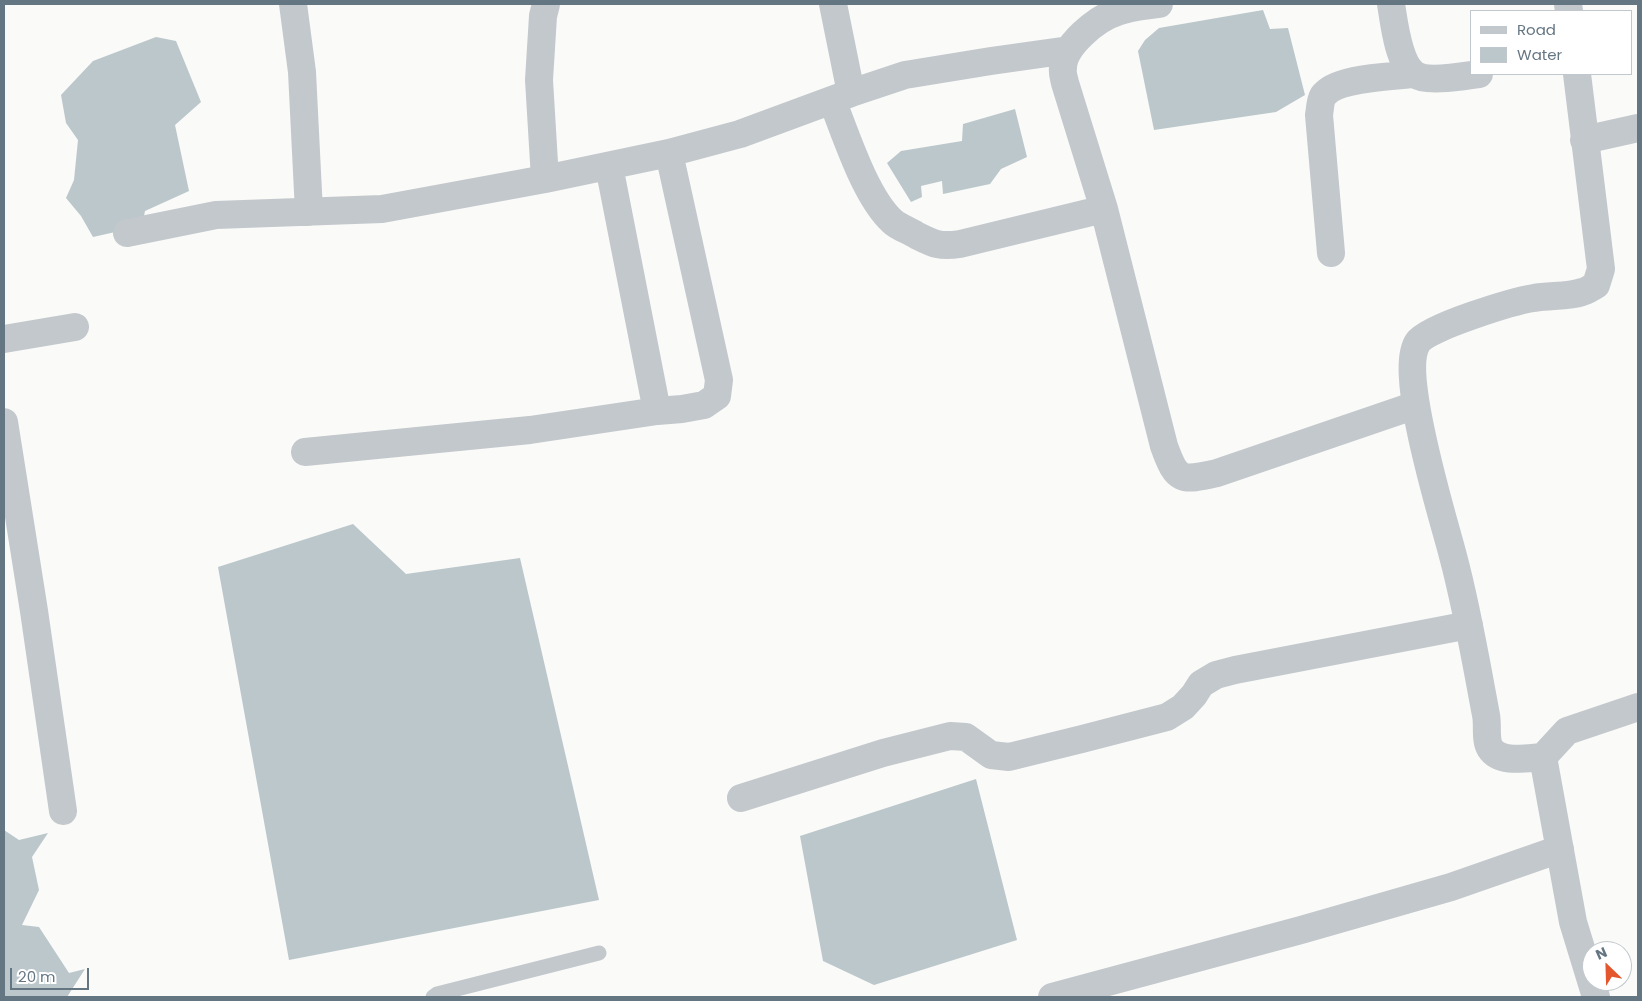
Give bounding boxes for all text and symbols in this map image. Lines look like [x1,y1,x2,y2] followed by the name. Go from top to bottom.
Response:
[1470,10,1632,75] legend
[1517,19,1556,40] text: Road
[1517,44,1562,65] text: Water
[1582,941,1632,991] north arrow
[1592,942,1610,964] text: N
[12,958,91,990] scale bar
[18,966,56,987] text: 20 m

